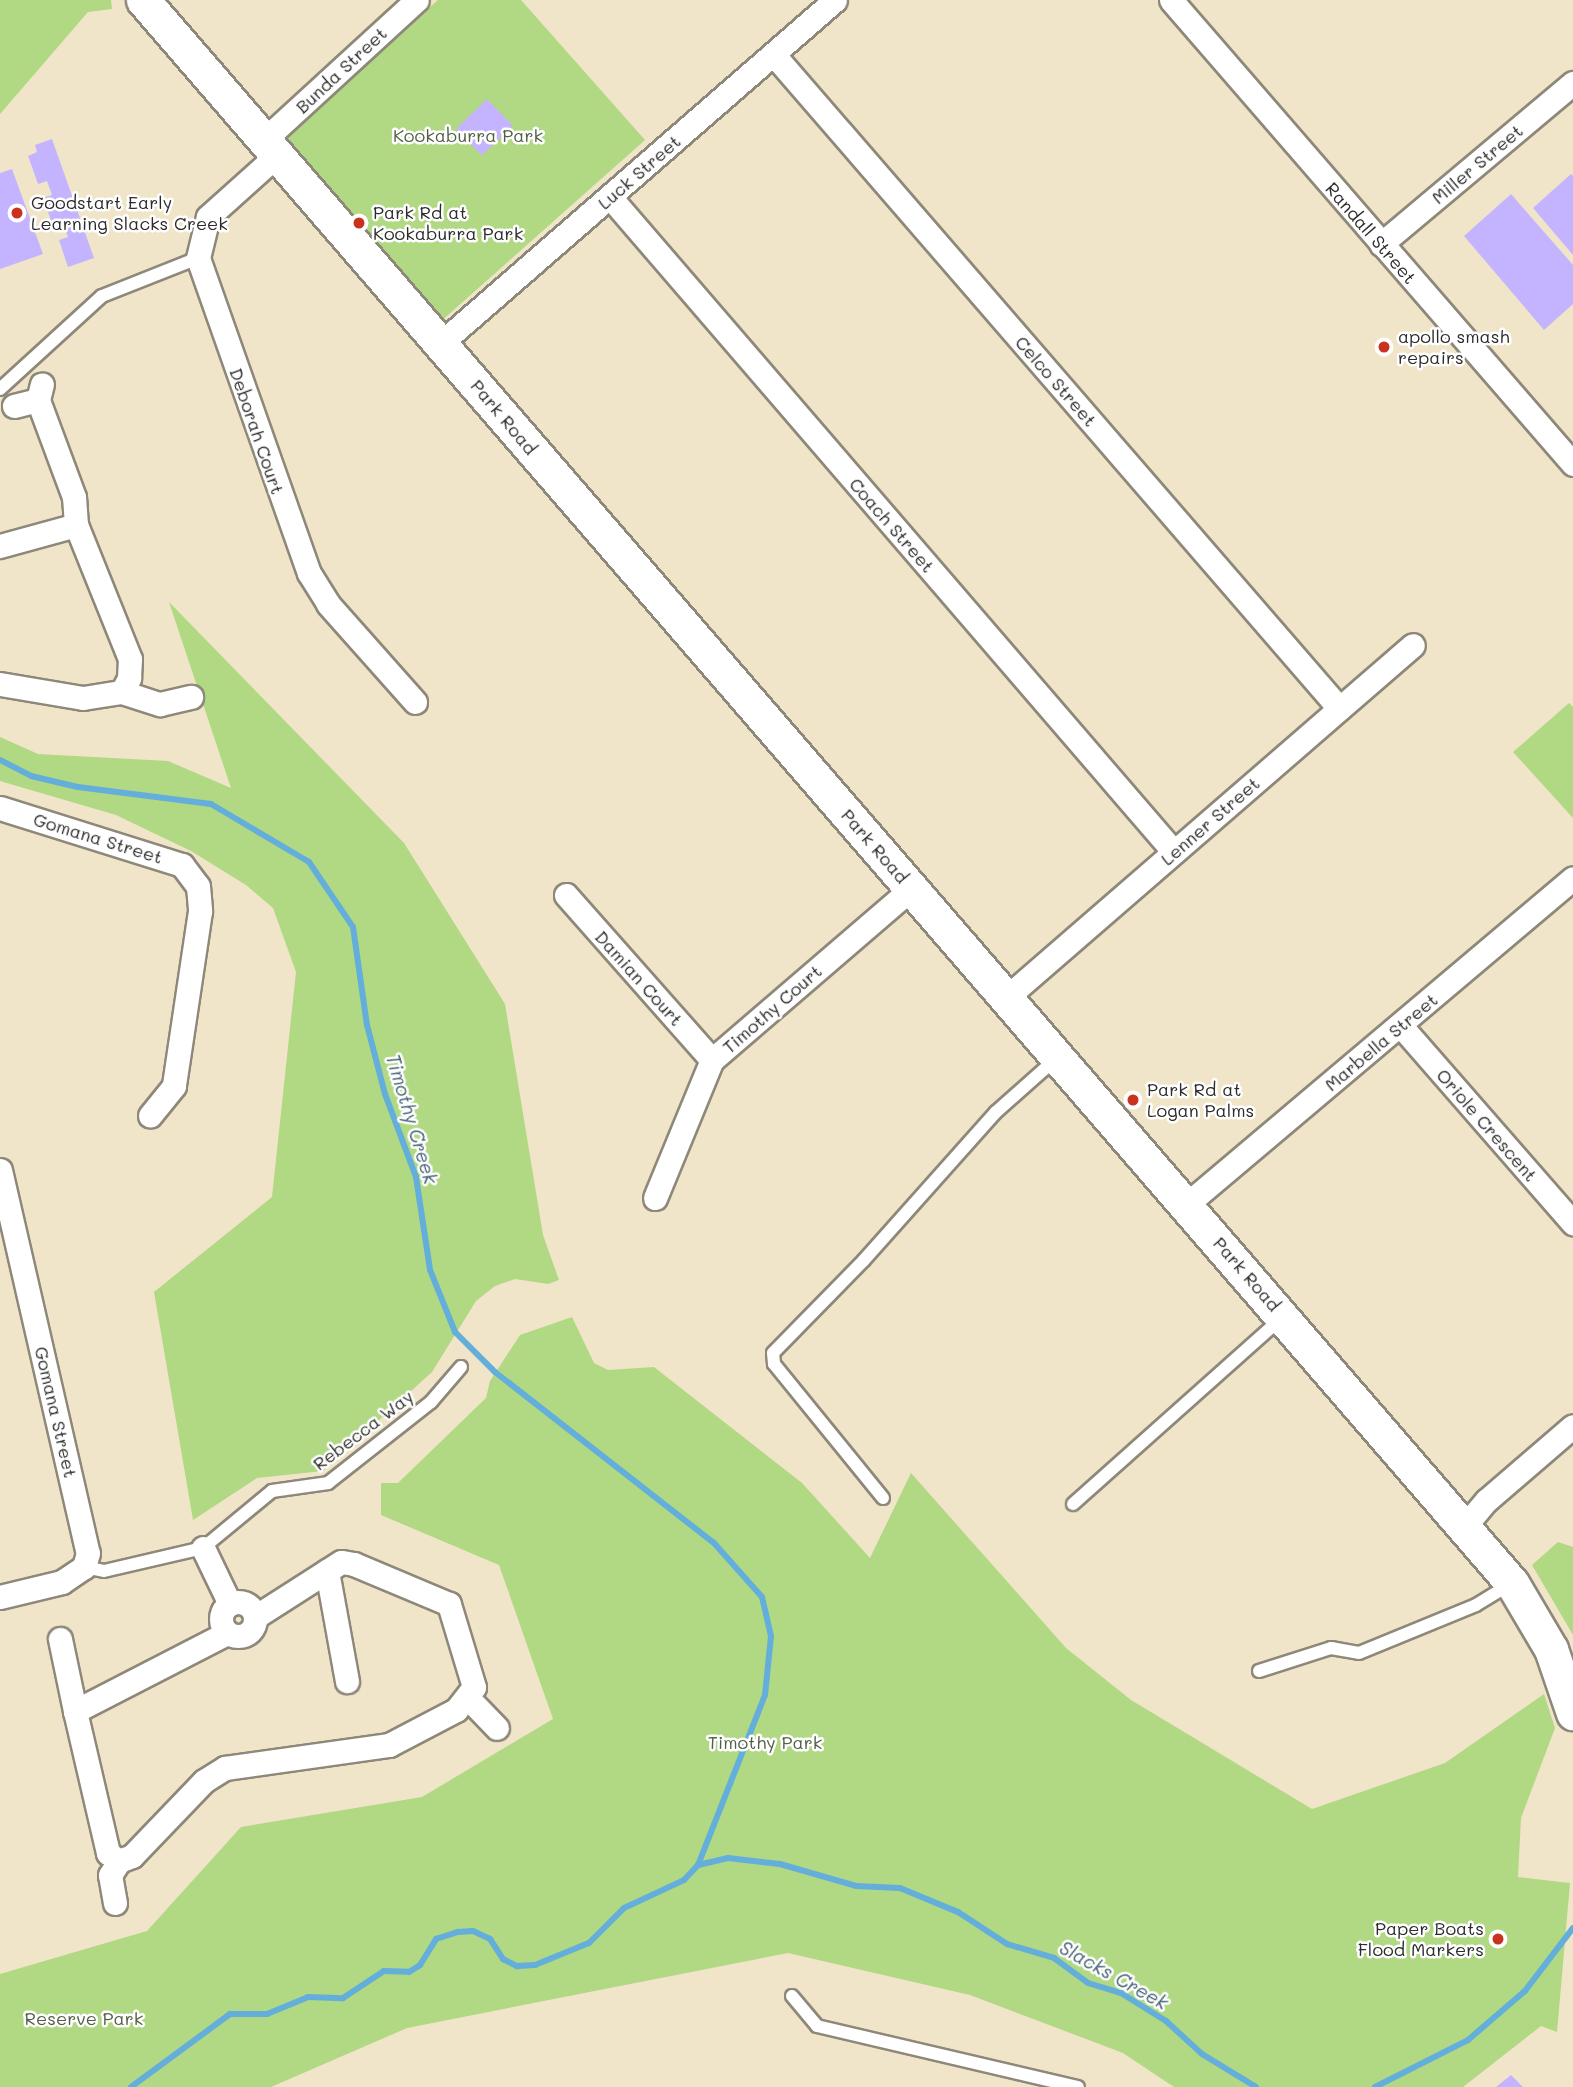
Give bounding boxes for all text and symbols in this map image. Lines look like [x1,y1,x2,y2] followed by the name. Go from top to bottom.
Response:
[291,22,391,118] street label: Bunda Street
[1427,120,1527,208] street label: Miller Street
[393,124,543,146] park label: Kookaburra Park
[593,130,685,214] street label: Luck Street
[1321,178,1421,288] street label: Randall Street
[31,192,228,234] place label: Goodstart Early Learning Slacks Creek
[373,202,523,244] place label: Park Rd at Kookaburra Park
[9,205,25,221] marker: Goodstart Early Learning Slacks Creek
[351,215,367,231] marker: Park Rd at Kookaburra Park
[1398,326,1510,368] place label: apollo smash repairs
[1011,331,1101,431] street label: Celco Street
[1376,339,1392,355] marker: apollo smash repairs
[225,365,289,497] street label: Deborah Court
[466,375,542,459] street label: Park Road
[845,473,939,577] street label: Coach Street
[1156,772,1264,870] street label: Lenner Street
[837,804,913,888] street label: Park Road
[31,808,165,868] street label: Gomana Street
[591,926,687,1030] street label: Damian Court
[718,960,826,1058] street label: Timothy Court
[1320,989,1442,1095] street label: Marbella Street
[381,1051,443,1187] water label: Timothy Creek
[1432,1064,1542,1186] street label: Oriole Crescent
[1147,1079,1254,1122] place label: Park Rd at Logan Palms
[1125,1092,1141,1108] marker: Park Rd at Logan Palms
[1209,1232,1285,1316] street label: Park Road
[30,1344,82,1480] street label: Gomana Street
[309,1385,417,1475] street label: Rebecca Way
[708,1731,822,1753] park label: Timothy Park
[1358,1918,1484,1960] place label: Paper Boats Flood Markers
[1490,1931,1506,1947] marker: Paper Boats Flood Markers
[1056,1936,1172,2014] water label: Slacks Creek
[25,2007,143,2029] park label: Reserve Park

